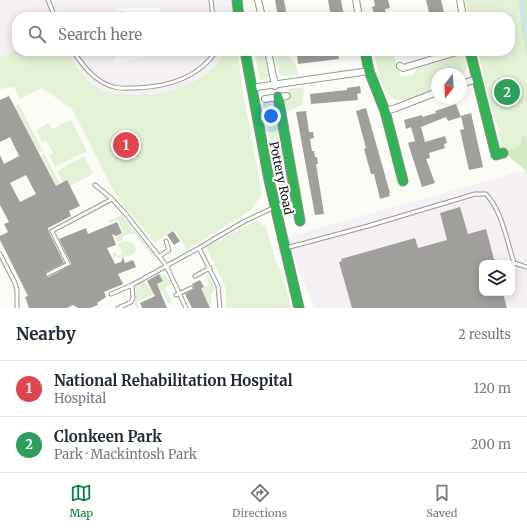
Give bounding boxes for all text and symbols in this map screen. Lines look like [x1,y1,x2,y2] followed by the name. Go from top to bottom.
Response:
[12,12,515,56] search box
[26,23,48,45] icon: search
[58,25,142,44] text: Search here
[431,68,467,104] north arrow
[494,77,520,107] pin: 2
[261,106,281,126] your location
[113,130,139,160] pin: 1
[266,140,297,216] street label: Pottery Road
[479,260,515,296] map controls
[479,260,515,296] button: layers
[16,323,76,345] text: Nearby
[458,326,511,343] text: 2 results
[54,371,293,390] text: National Rehabilitation Hospital
[26,380,32,397] text: 1
[473,380,511,397] text: 120 m
[54,390,106,407] text: Hospital
[54,427,162,446] text: Clonkeen Park
[25,436,33,453] text: 2
[471,436,511,453] text: 200 m
[54,446,197,463] text: Park · Mackintosh Park
[70,482,93,520] tab: Map
[232,482,287,520] tab: Directions
[426,482,457,520] tab: Saved

